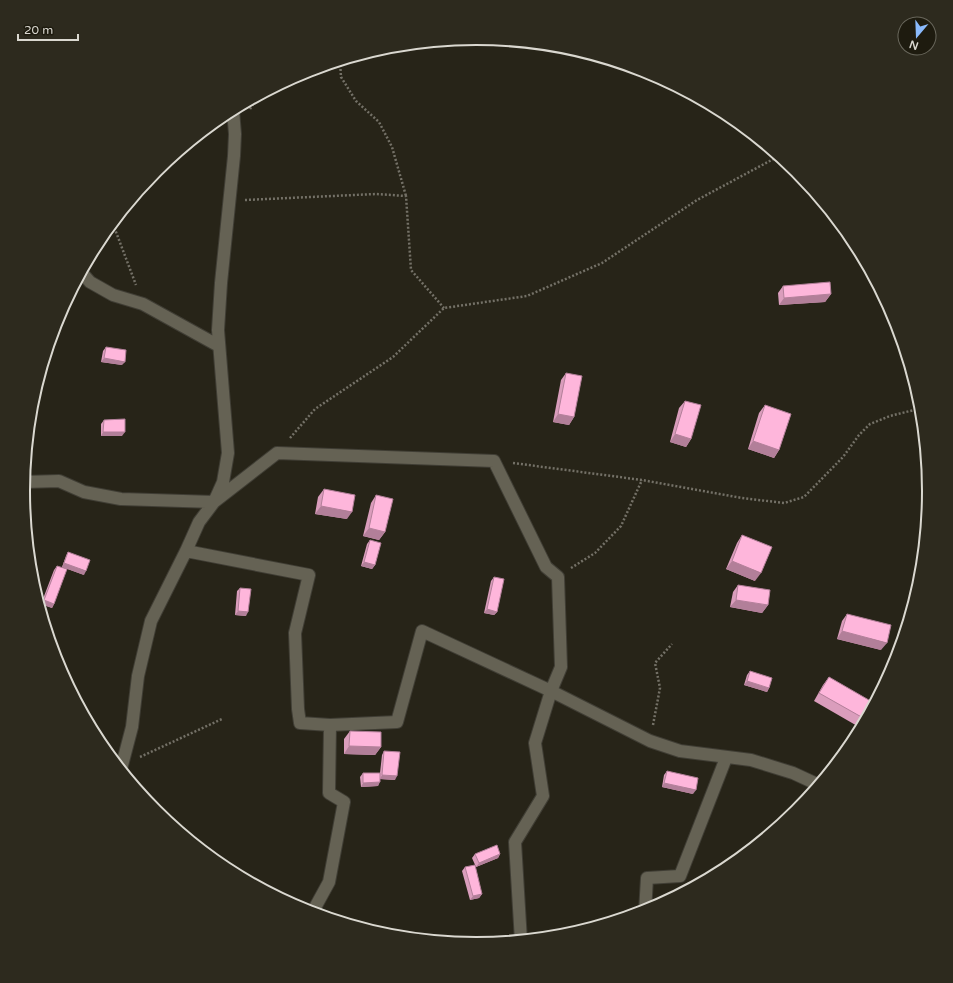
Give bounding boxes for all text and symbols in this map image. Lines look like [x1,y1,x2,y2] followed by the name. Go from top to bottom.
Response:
[18,16,78,42] scale bar
[897,16,937,56] north arrow
[24,23,53,37] text: 20 m
[908,37,920,53] text: N

